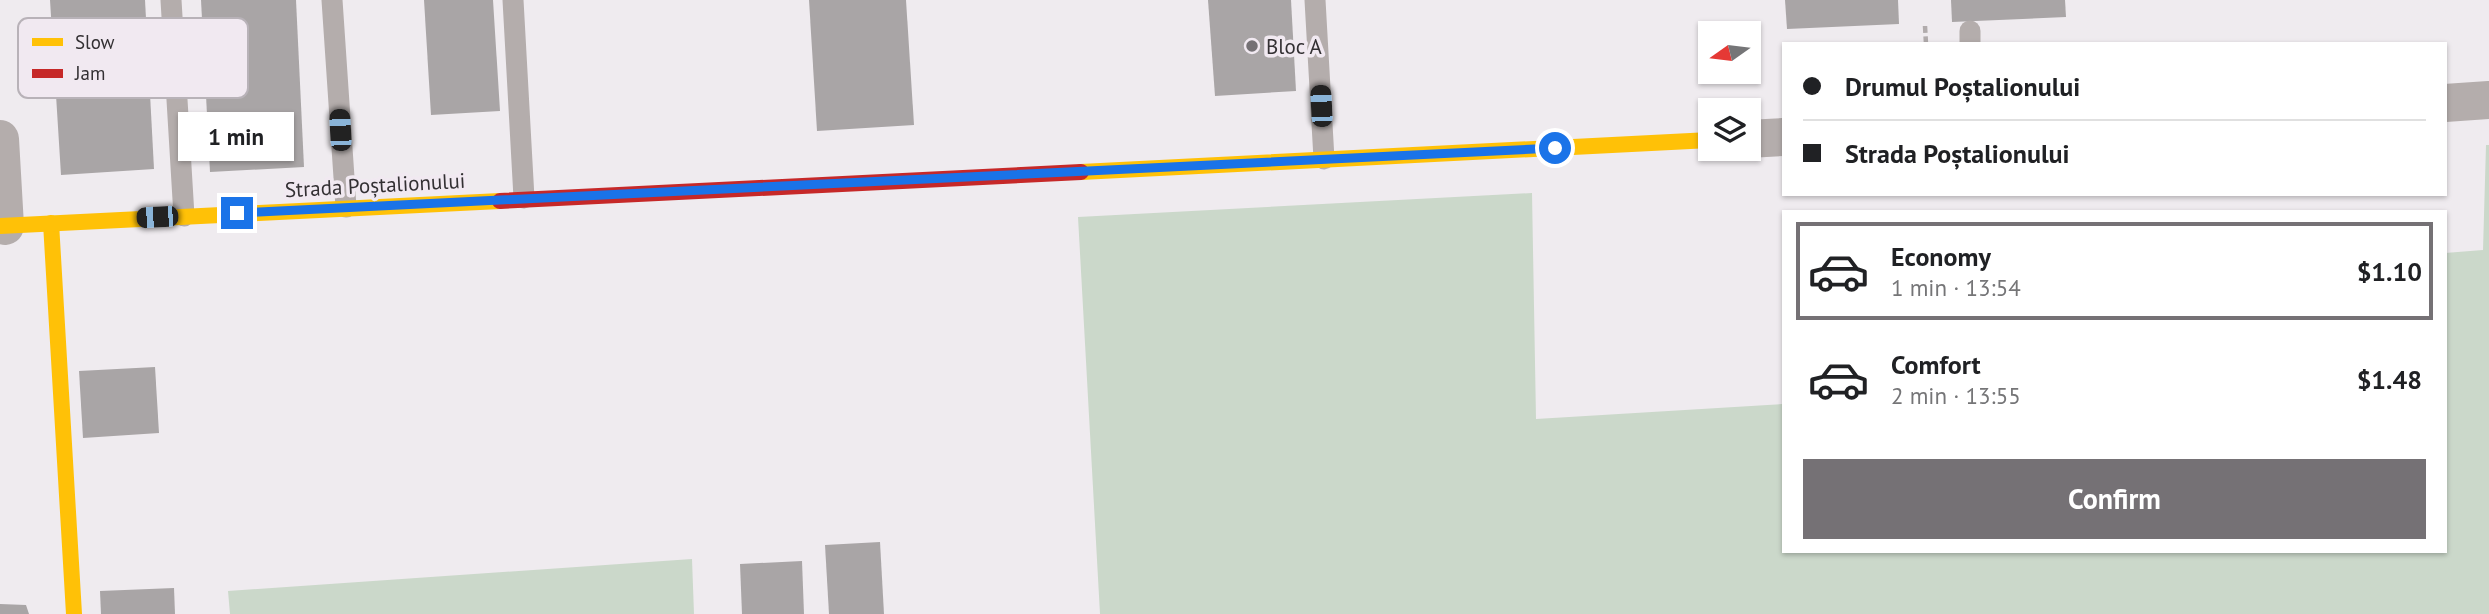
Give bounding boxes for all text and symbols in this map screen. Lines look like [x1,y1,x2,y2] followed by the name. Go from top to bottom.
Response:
[18,18,248,98] legend
[1698,21,1760,84] north arrow
[1698,21,1761,161] map controls
[75,30,115,54] text: Slow
[1266,33,1323,60] place label: Bloc A
[1244,38,1260,54] marker: Bloc A
[74,61,105,85] text: Jam
[1845,70,2080,103] text: Drumul Poștalionului
[1310,84,1333,128] car
[1698,98,1761,161] button: layers
[329,108,352,152] car
[179,111,295,160] callout: 1 min
[208,122,264,151] text: 1 min
[1539,132,1571,164] route start
[1845,137,2070,170] text: Strada Poștalionului
[284,167,466,203] street label: Strada Poștalionului
[221,197,253,229] route end
[136,205,179,229] car
[1807,240,1870,303] icon: car
[1891,240,1991,273] text: Economy
[2357,255,2422,288] text: $1.10
[1891,273,2021,302] text: 1 min · 13:54
[1807,348,1870,411] icon: car
[1891,348,1981,381] text: Comfort
[2357,363,2422,396] text: $1.48
[1891,381,2021,410] text: 2 min · 13:55
[1803,459,2426,539] button: Confirm

